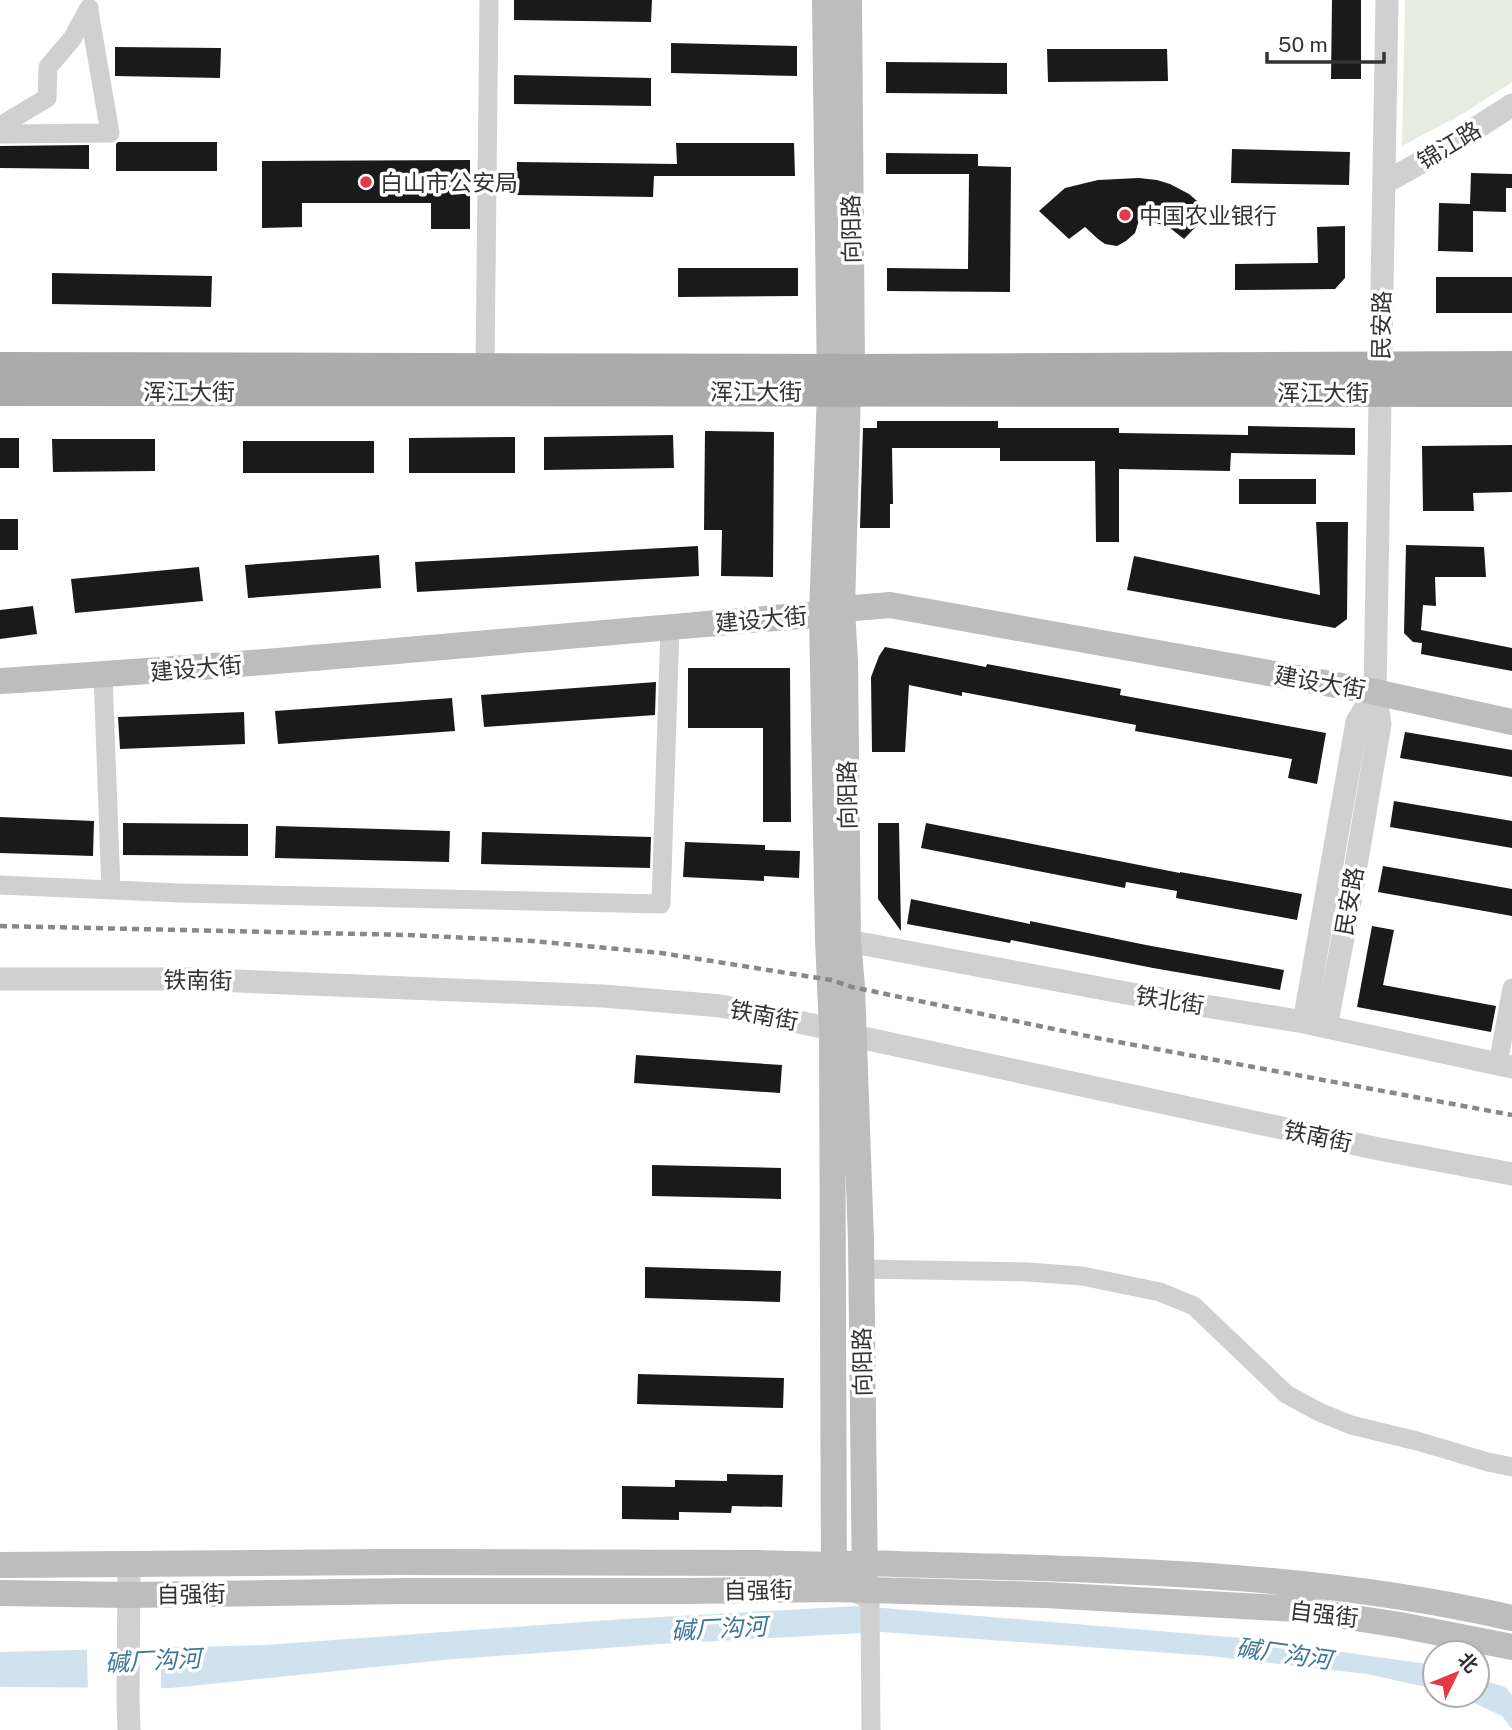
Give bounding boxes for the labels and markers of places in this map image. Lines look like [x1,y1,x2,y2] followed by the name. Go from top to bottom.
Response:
[380,169,518,196] place label: 白山市公安局
[358,174,374,190] marker: 白山市公安局
[1139,202,1277,229] place label: 中国农业银行
[1117,207,1133,223] marker: 中国农业银行

